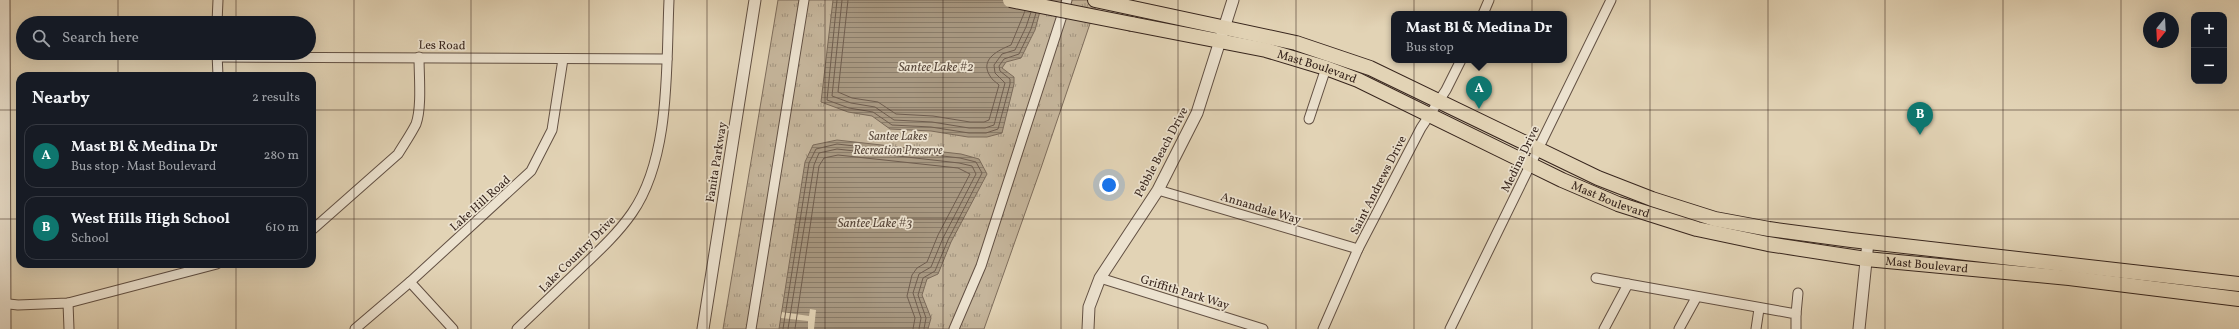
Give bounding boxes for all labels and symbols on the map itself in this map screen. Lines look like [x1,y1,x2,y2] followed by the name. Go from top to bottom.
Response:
[2143,12,2179,48] north arrow
[418,38,466,54] street label: Les Road
[1275,47,1359,88] street label: Mast Boulevard
[898,59,974,77] water label: Santee Lake #2
[1466,76,1492,109] pin: A
[1907,102,1933,135] pin: B
[1131,104,1193,200] street label: Pebble Beach Drive
[703,120,731,204] street label: Fanita Parkway
[1498,123,1544,195] street label: Medina Drive
[853,129,943,159] park label: Santee Lakes Recreation Preserve
[1347,133,1411,238] street label: Saint Andrews Drive
[447,172,515,235] street label: Lake Hill Road
[1099,175,1119,195] your location
[1569,178,1652,223] street label: Mast Boulevard
[1219,189,1303,229] street label: Annandale Way
[536,213,620,297] street label: Lake Country Drive
[837,215,913,233] water label: Santee Lake #3
[1885,254,1969,278] street label: Mast Boulevard
[1138,272,1232,314] street label: Griffith Park Way

